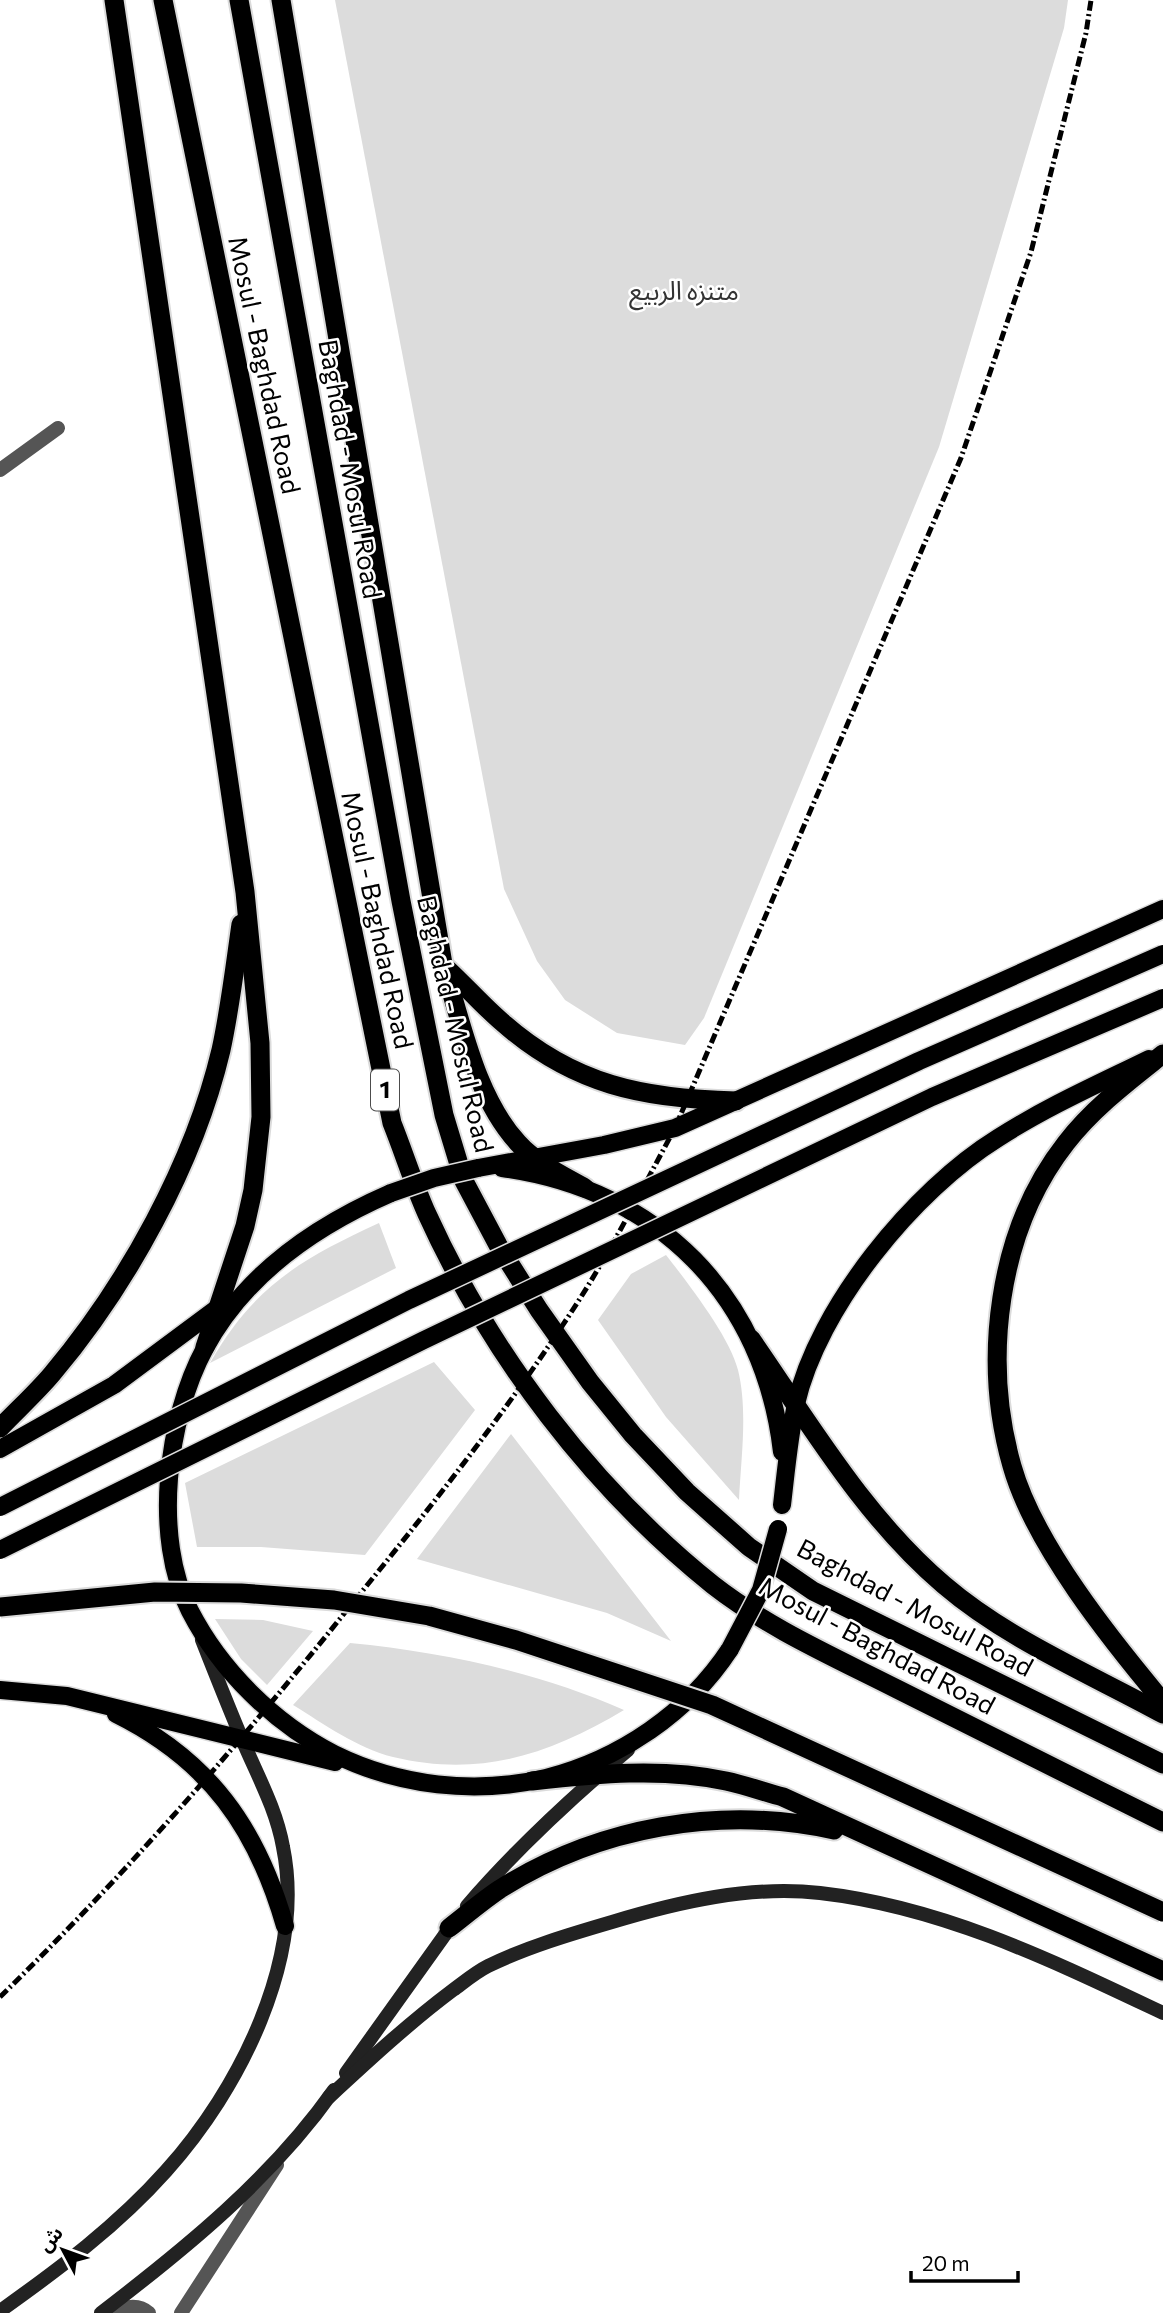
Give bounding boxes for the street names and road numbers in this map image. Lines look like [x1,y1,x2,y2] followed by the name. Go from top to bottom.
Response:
[223,233,308,496] street label: Mosul - Baghdad Road
[313,337,390,601] street label: Baghdad - Mosul Road
[336,788,421,1051] street label: Mosul - Baghdad Road
[412,892,501,1155] street label: Baghdad - Mosul Road
[371,1070,399,1110] road number: 1
[792,1531,1039,1682] street label: Baghdad - Mosul Road
[754,1569,1001,1720] street label: Mosul - Baghdad Road

